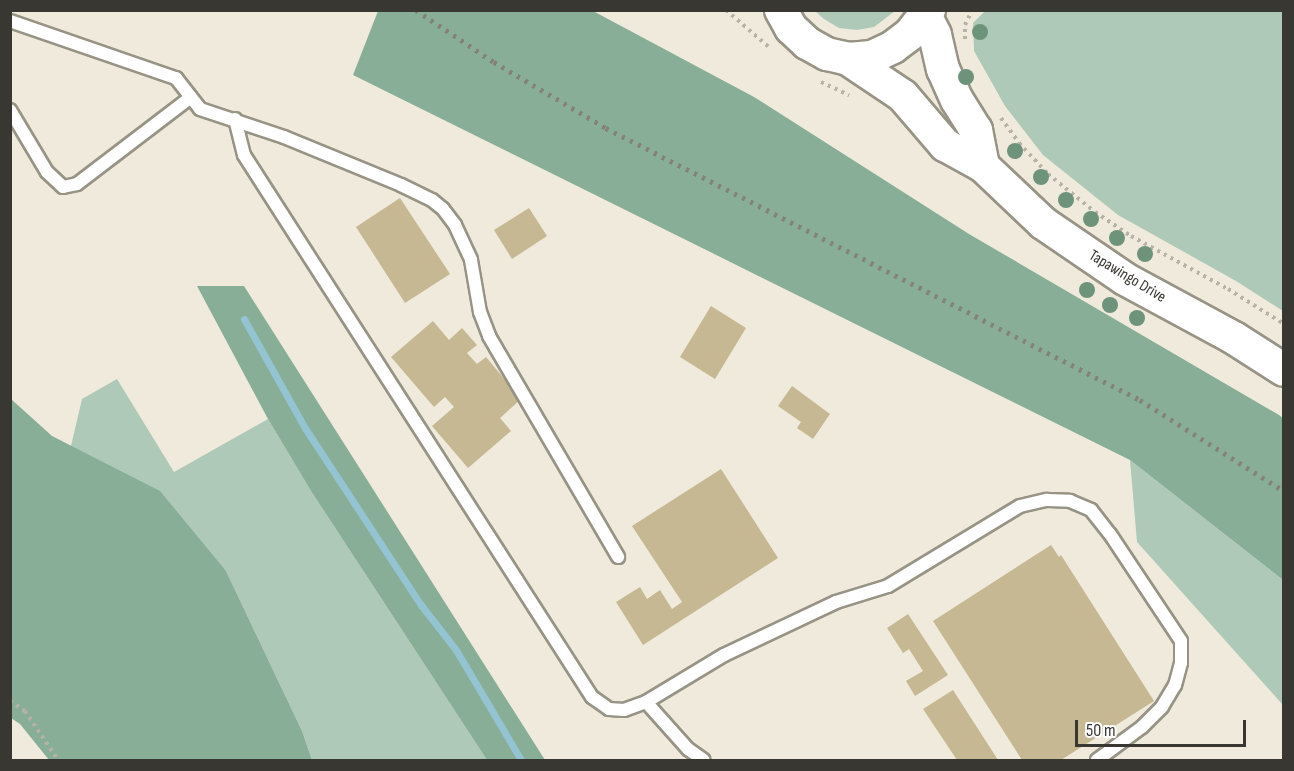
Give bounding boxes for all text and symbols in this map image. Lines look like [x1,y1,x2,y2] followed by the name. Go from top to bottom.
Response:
[1085,246,1169,308] street label: Tapawingo Drive
[1078,708,1249,746] scale bar
[1086,720,1116,741] text: 50 m

